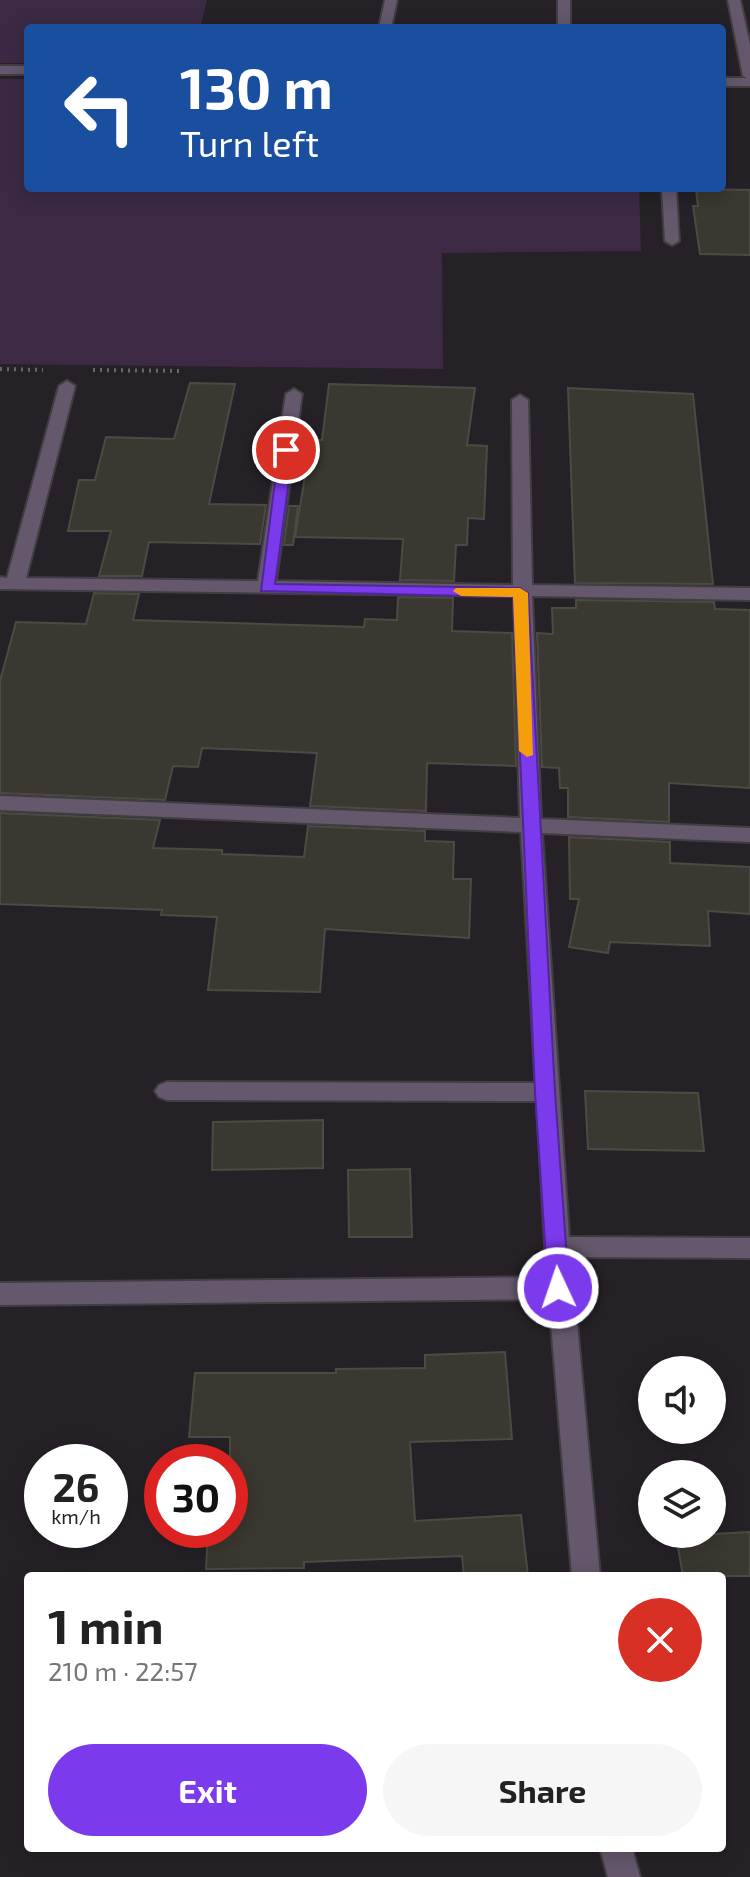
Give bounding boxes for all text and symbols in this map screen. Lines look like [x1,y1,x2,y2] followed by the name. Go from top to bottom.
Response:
[180,53,333,120] text: 130 m
[48,56,152,160] icon: left
[180,121,319,164] text: Turn left
[252,416,320,484] pin
[264,428,308,472] icon: arrive
[516,1246,600,1330] position arrow
[638,1356,726,1548] map controls
[638,1356,726,1444] button: sound
[144,1444,248,1548] speed limit sign: 30
[638,1460,726,1548] button: layers
[53,1462,99,1510] text: 26
[51,1504,101,1528] text: km/h
[48,1596,164,1654] text: 1 min
[618,1598,702,1682] button: close
[48,1655,198,1686] text: 210 m · 22:57
[48,1744,367,1836] button: Exit
[383,1744,702,1836] button: Share

